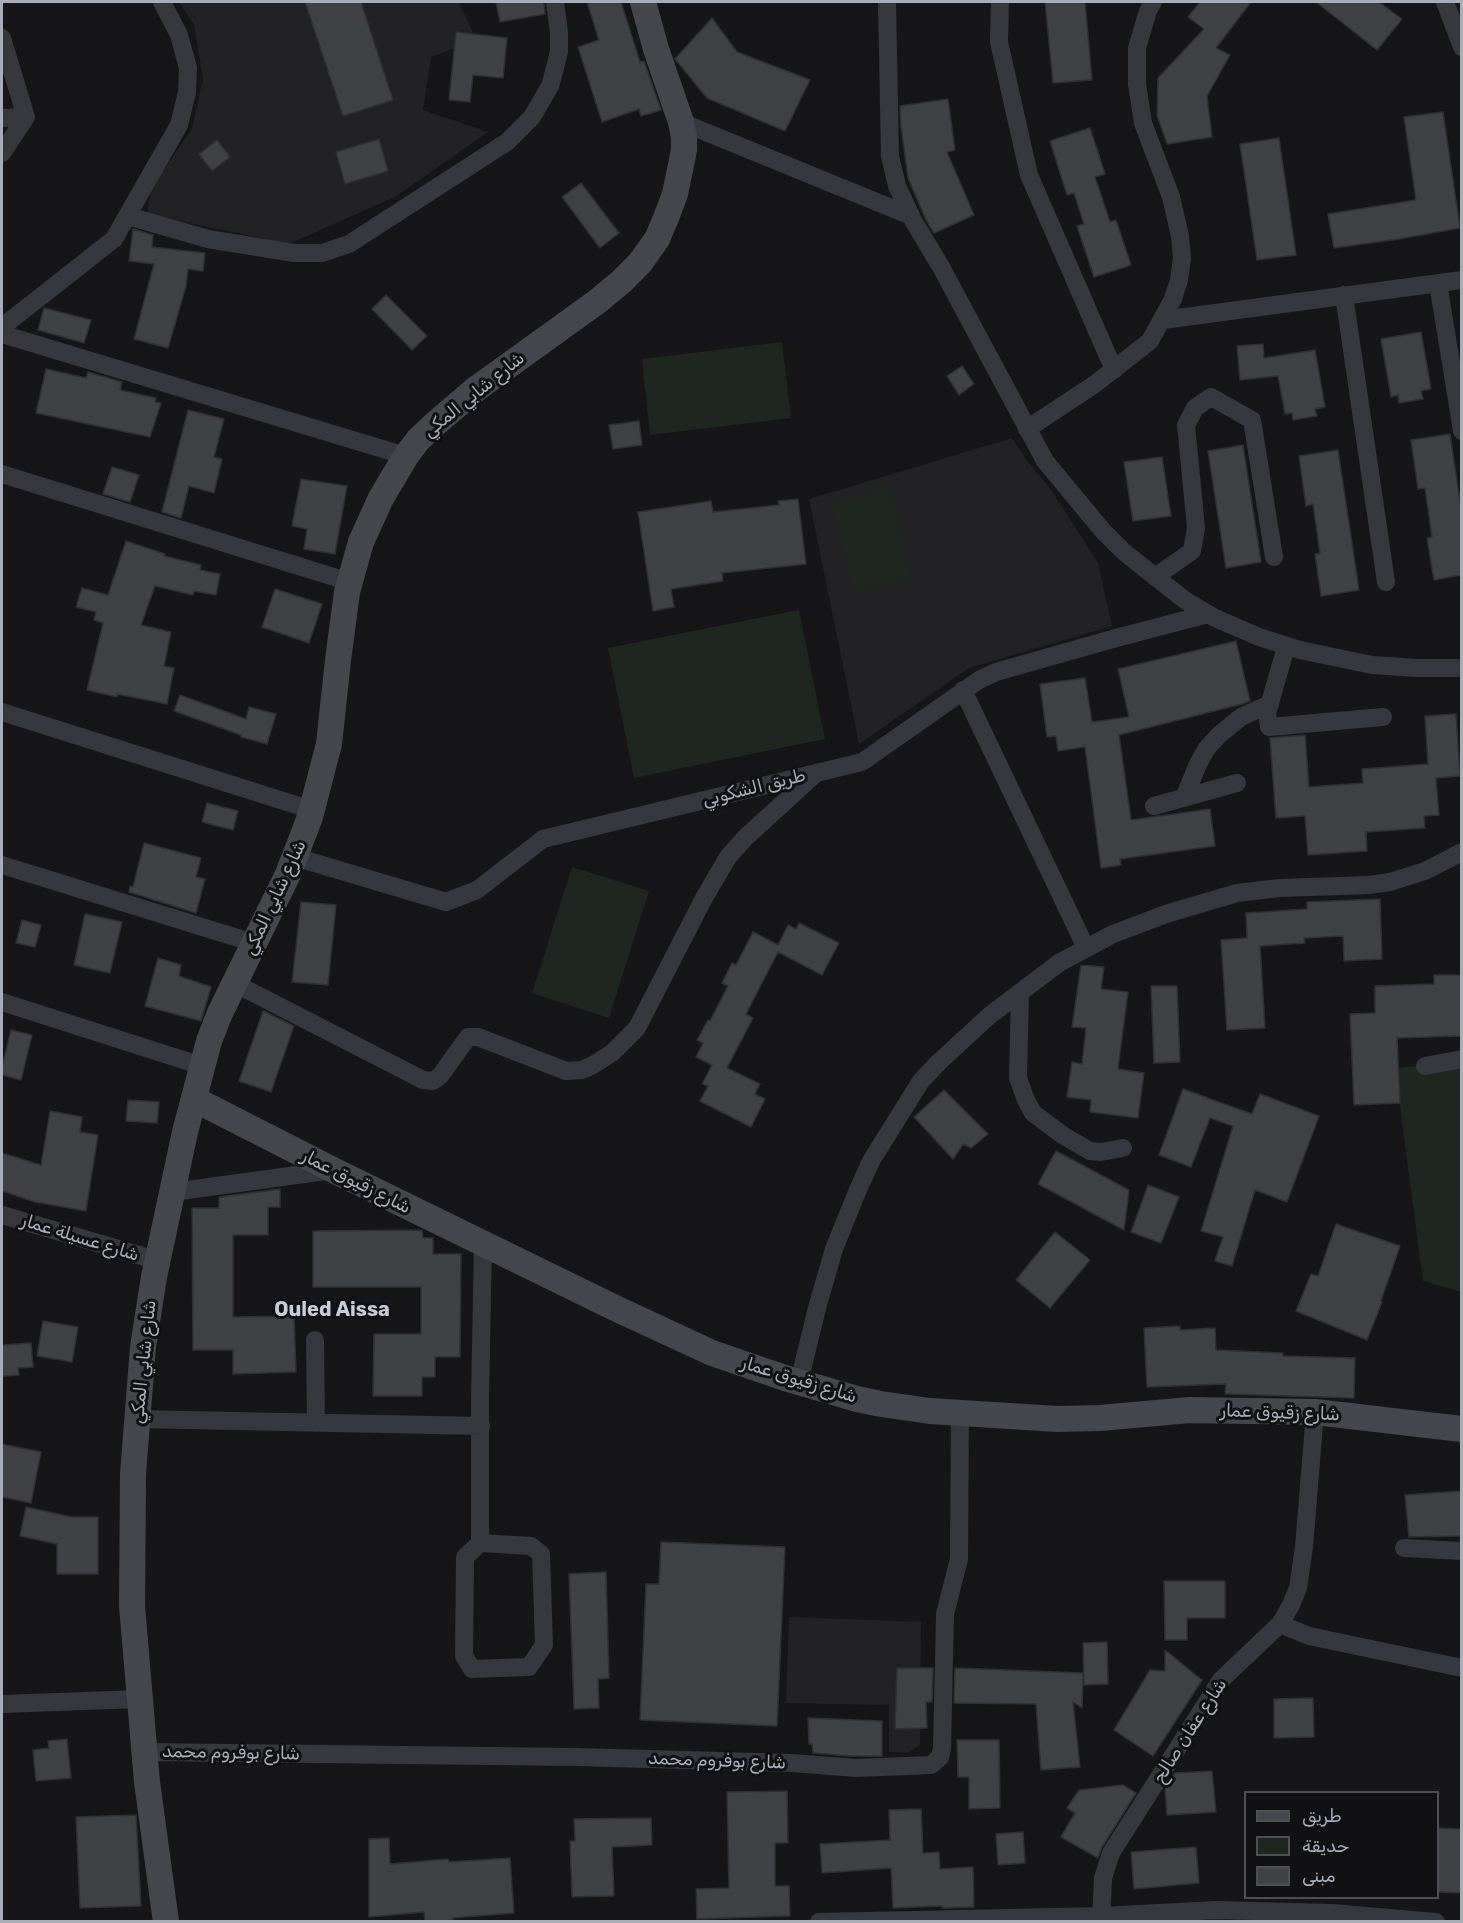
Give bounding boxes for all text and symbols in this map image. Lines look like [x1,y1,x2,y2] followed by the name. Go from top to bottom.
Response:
[419,347,529,443] street label: شارع شابي المكي
[700,765,808,811] street label: طريق الشكوبي
[239,837,311,959] street label: شارع شابي المكي
[298,1145,414,1219] street label: شارع زقيوق عمار
[18,1210,142,1266] street label: شارع عسيلة عمار
[274,1298,390,1322] district label: Ouled Aissa
[127,1299,161,1425] street label: شارع شابي المكي
[738,1352,860,1408] street label: شارع زقيوق عمار
[1220,1400,1340,1426] street label: شارع زقيوق عمار
[1148,1675,1232,1787] street label: شارع عفان صالح
[162,1741,300,1765] street label: شارع بوفروم محمد
[648,1748,786,1774] street label: شارع بوفروم محمد
[1244,1791,1439,1899] legend
[1302,1805,1342,1827] text: طريق
[1302,1835,1349,1857] text: حديقة
[1302,1865,1336,1887] text: مبنى

